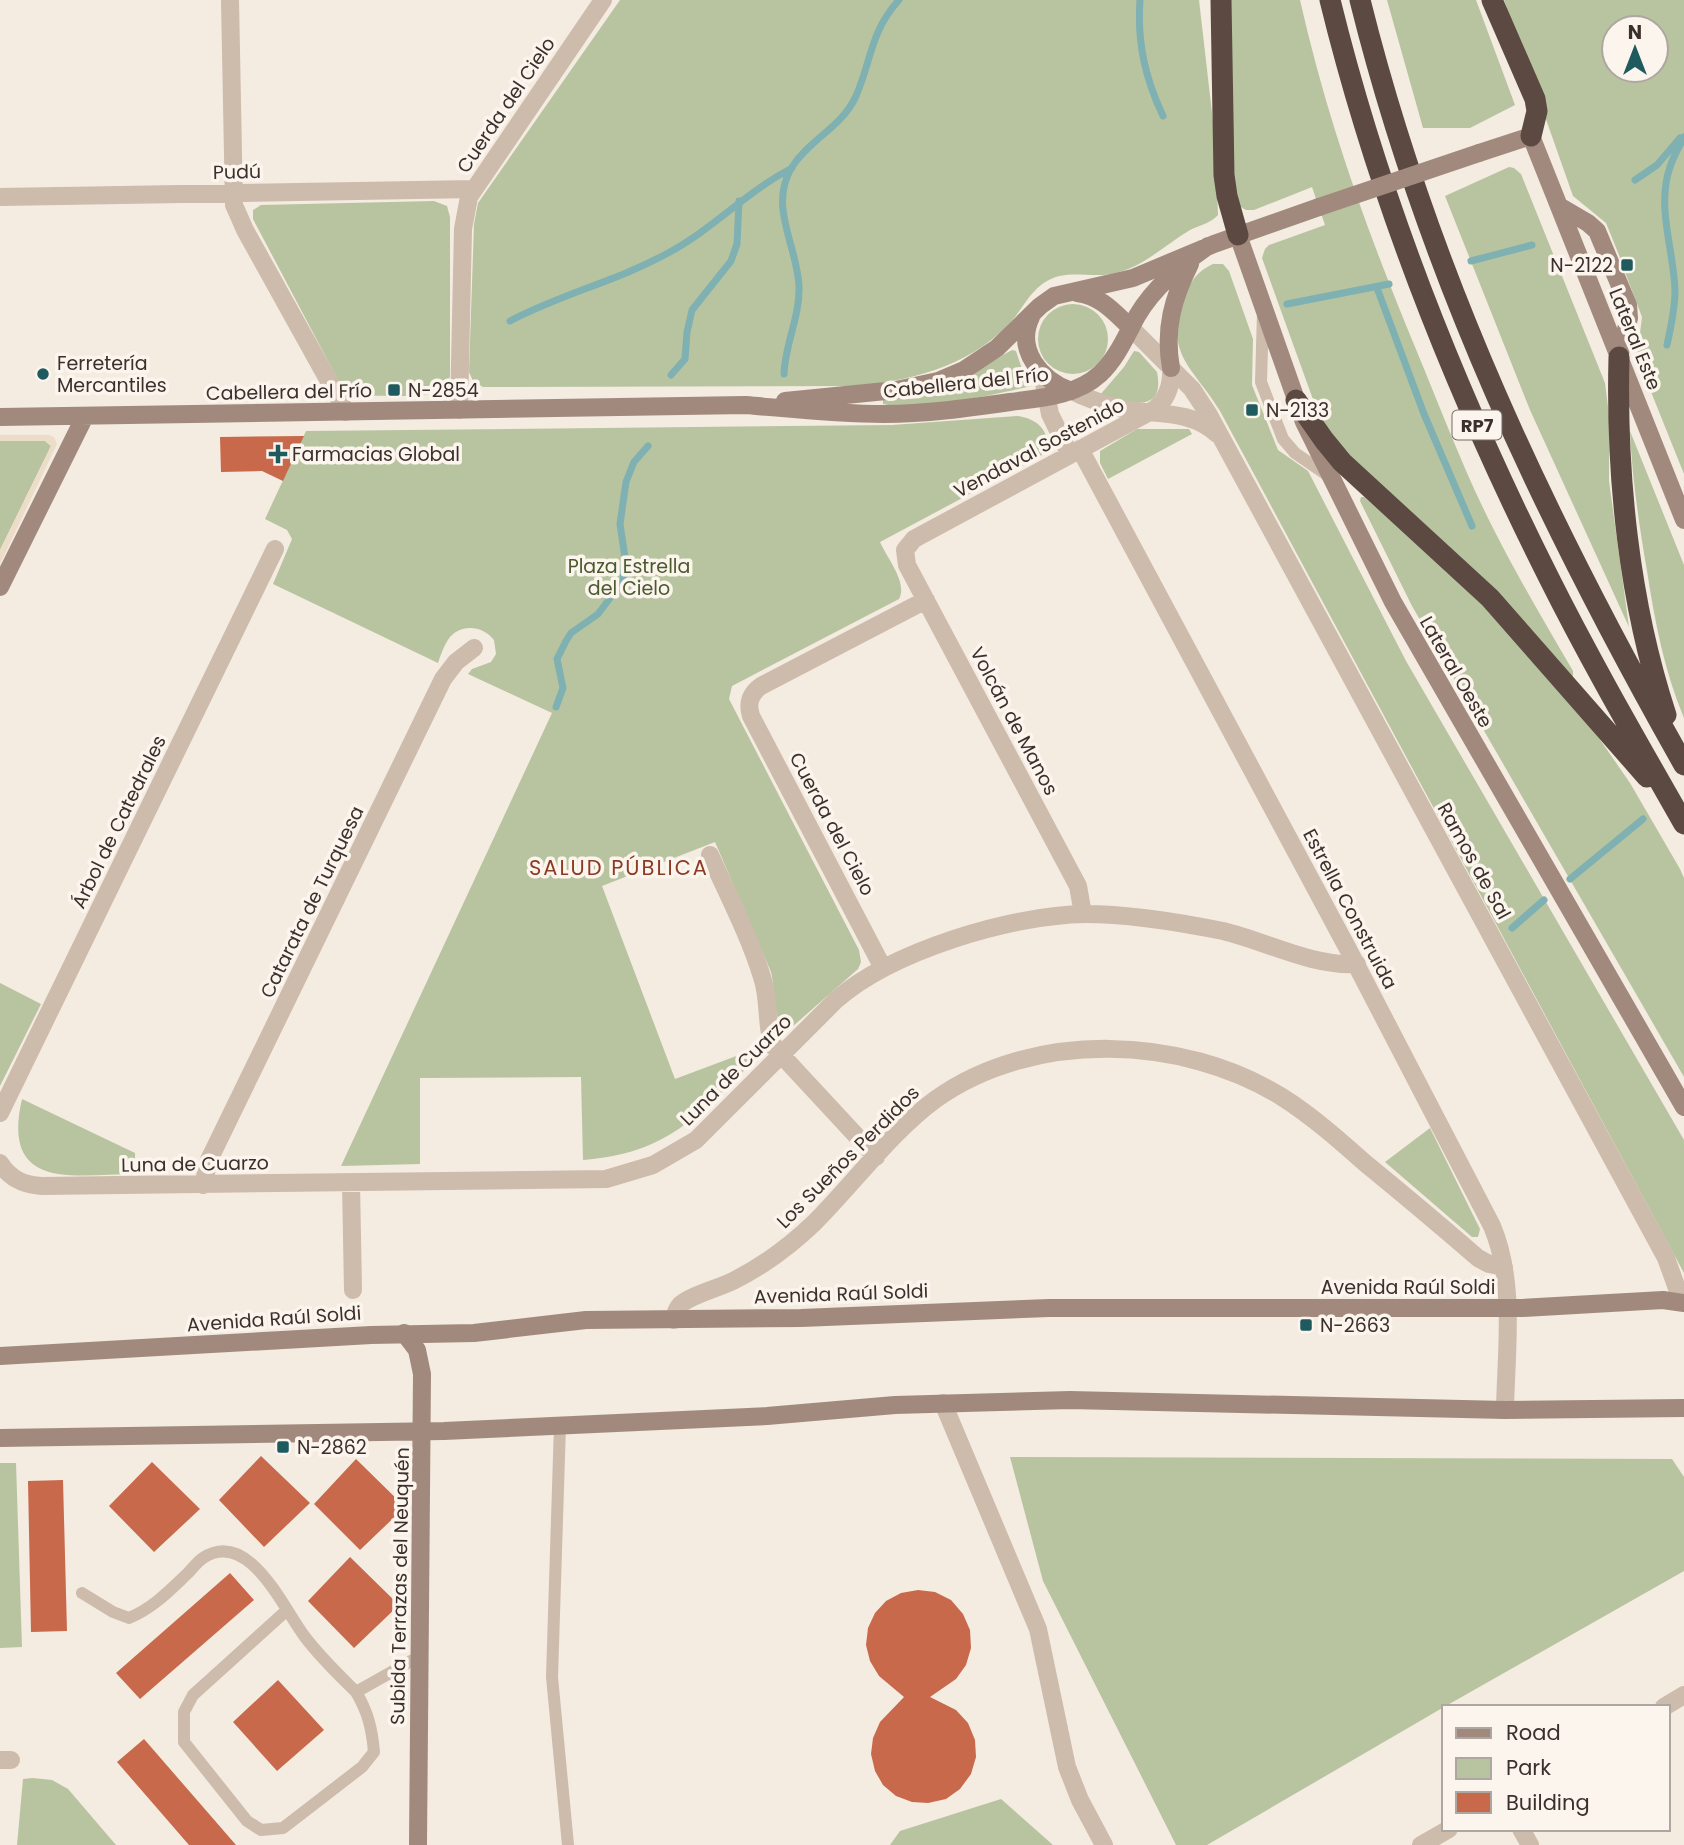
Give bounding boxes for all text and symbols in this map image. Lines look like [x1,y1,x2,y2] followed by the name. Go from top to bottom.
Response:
[1600,14,1670,84] north arrow
[1628,19,1642,46] text: N
[450,32,562,178] street label: Cuerda del Cielo
[213,158,261,186] street label: Pudú
[1550,252,1613,279] place label: N-2122
[1619,257,1635,273] marker: N-2122
[1602,284,1668,394] street label: Lateral Este
[57,350,167,399] place label: Ferretería Mercantiles
[882,361,1050,405] street label: Cabellera del Frío
[35,366,51,382] marker: Ferretería Mercantiles
[206,377,372,407] street label: Cabellera del Frío
[408,377,479,404] place label: N-2854
[386,382,402,398] marker: N-2854
[949,392,1129,504] street label: Vendaval Sostenido
[1266,397,1329,424] place label: N-2133
[1244,402,1260,418] marker: N-2133
[1452,410,1502,440] road number: RP7
[292,441,460,468] place label: Farmacias Global
[270,446,286,462] marker: Farmacias Global
[568,553,690,602] park label: Plaza Estrella del Cielo
[1413,611,1499,733] street label: Lateral Oeste
[963,642,1065,800] street label: Volcán de Manos
[65,731,173,913] street label: Árbol de Catedrales
[783,748,881,900] street label: Cuerda del Cielo
[1431,798,1517,924] street label: Ramos de Sal
[254,801,370,1003] street label: Catarata de Turquesa
[1296,824,1404,994] street label: Estrella Construida
[529,853,709,882] district label: SALUD PÚBLICA
[674,1008,798,1132] street label: Luna de Cuarzo
[771,1080,925,1234] street label: Los Sueños Perdidos
[121,1149,269,1179] street label: Luna de Cuarzo
[1321,1274,1495,1301] street label: Avenida Raúl Soldi
[753,1277,929,1311] street label: Avenida Raúl Soldi
[186,1299,362,1339] street label: Avenida Raúl Soldi
[1320,1312,1390,1339] place label: N-2663
[1298,1317,1314,1333] marker: N-2663
[297,1434,367,1461] place label: N-2862
[275,1439,291,1455] marker: N-2862
[384,1447,416,1725] street label: Subida Terrazas del Neuquén
[1442,1705,1670,1831] legend
[1506,1718,1561,1747] text: Road
[1506,1753,1551,1782] text: Park
[1506,1788,1590,1817] text: Building

